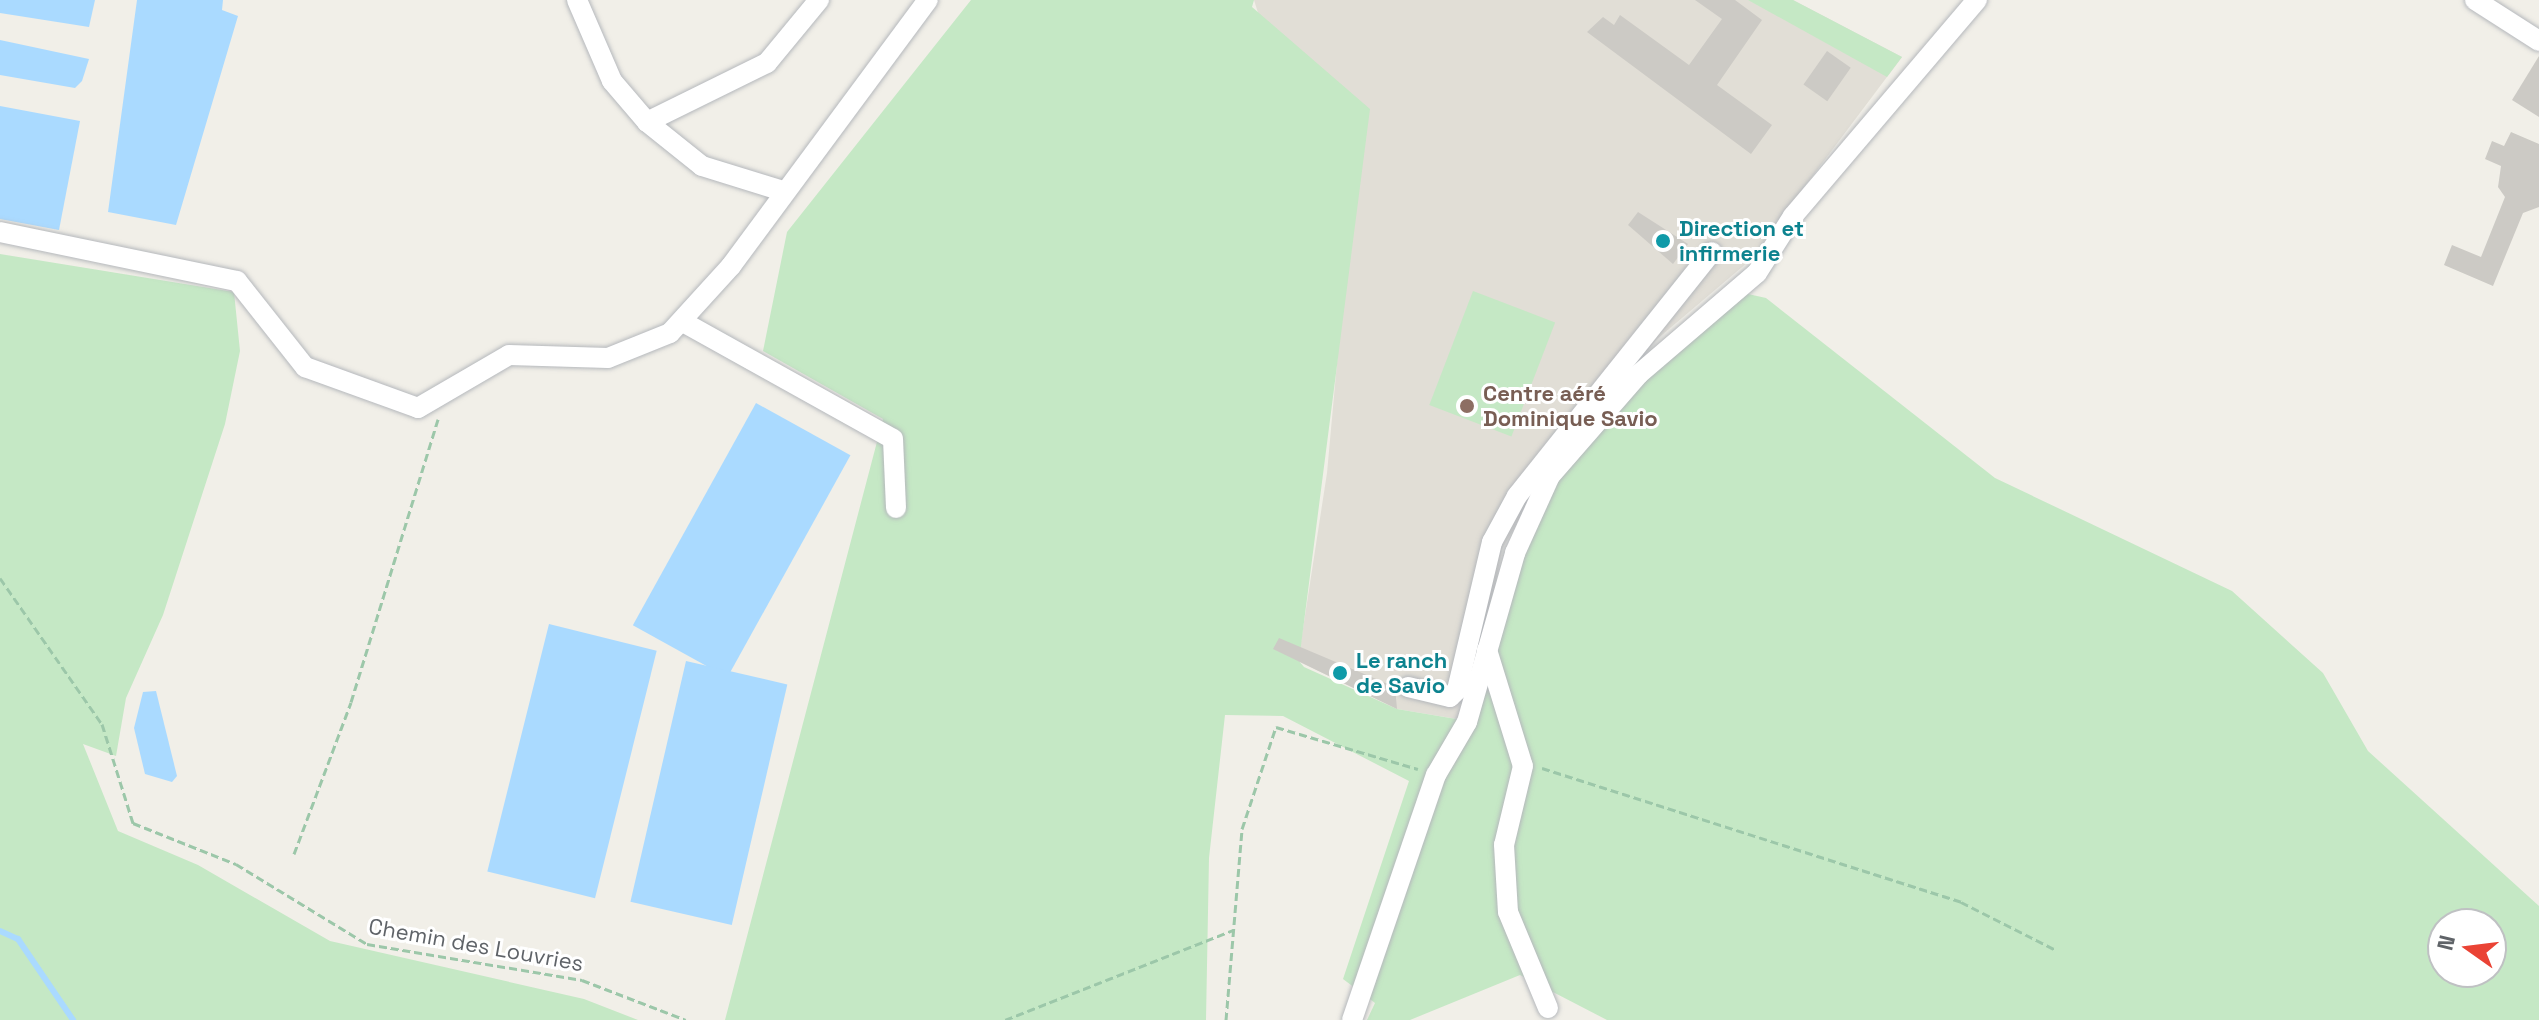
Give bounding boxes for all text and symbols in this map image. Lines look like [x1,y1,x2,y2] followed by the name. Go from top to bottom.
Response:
[1679,215,1804,266] place label: Direction et infirmerie
[1654,232,1672,250] marker: Direction et infirmerie
[1483,380,1658,432] place label: Centre aéré Dominique Savio
[1458,397,1476,415] marker: Centre aéré Dominique Savio
[1356,647,1447,698] place label: Le ranch de Savio
[1331,664,1349,682] marker: Le ranch de Savio
[2427,908,2507,988] north arrow
[367,913,585,977] street label: Chemin des Louvries
[2430,932,2461,953] text: N

